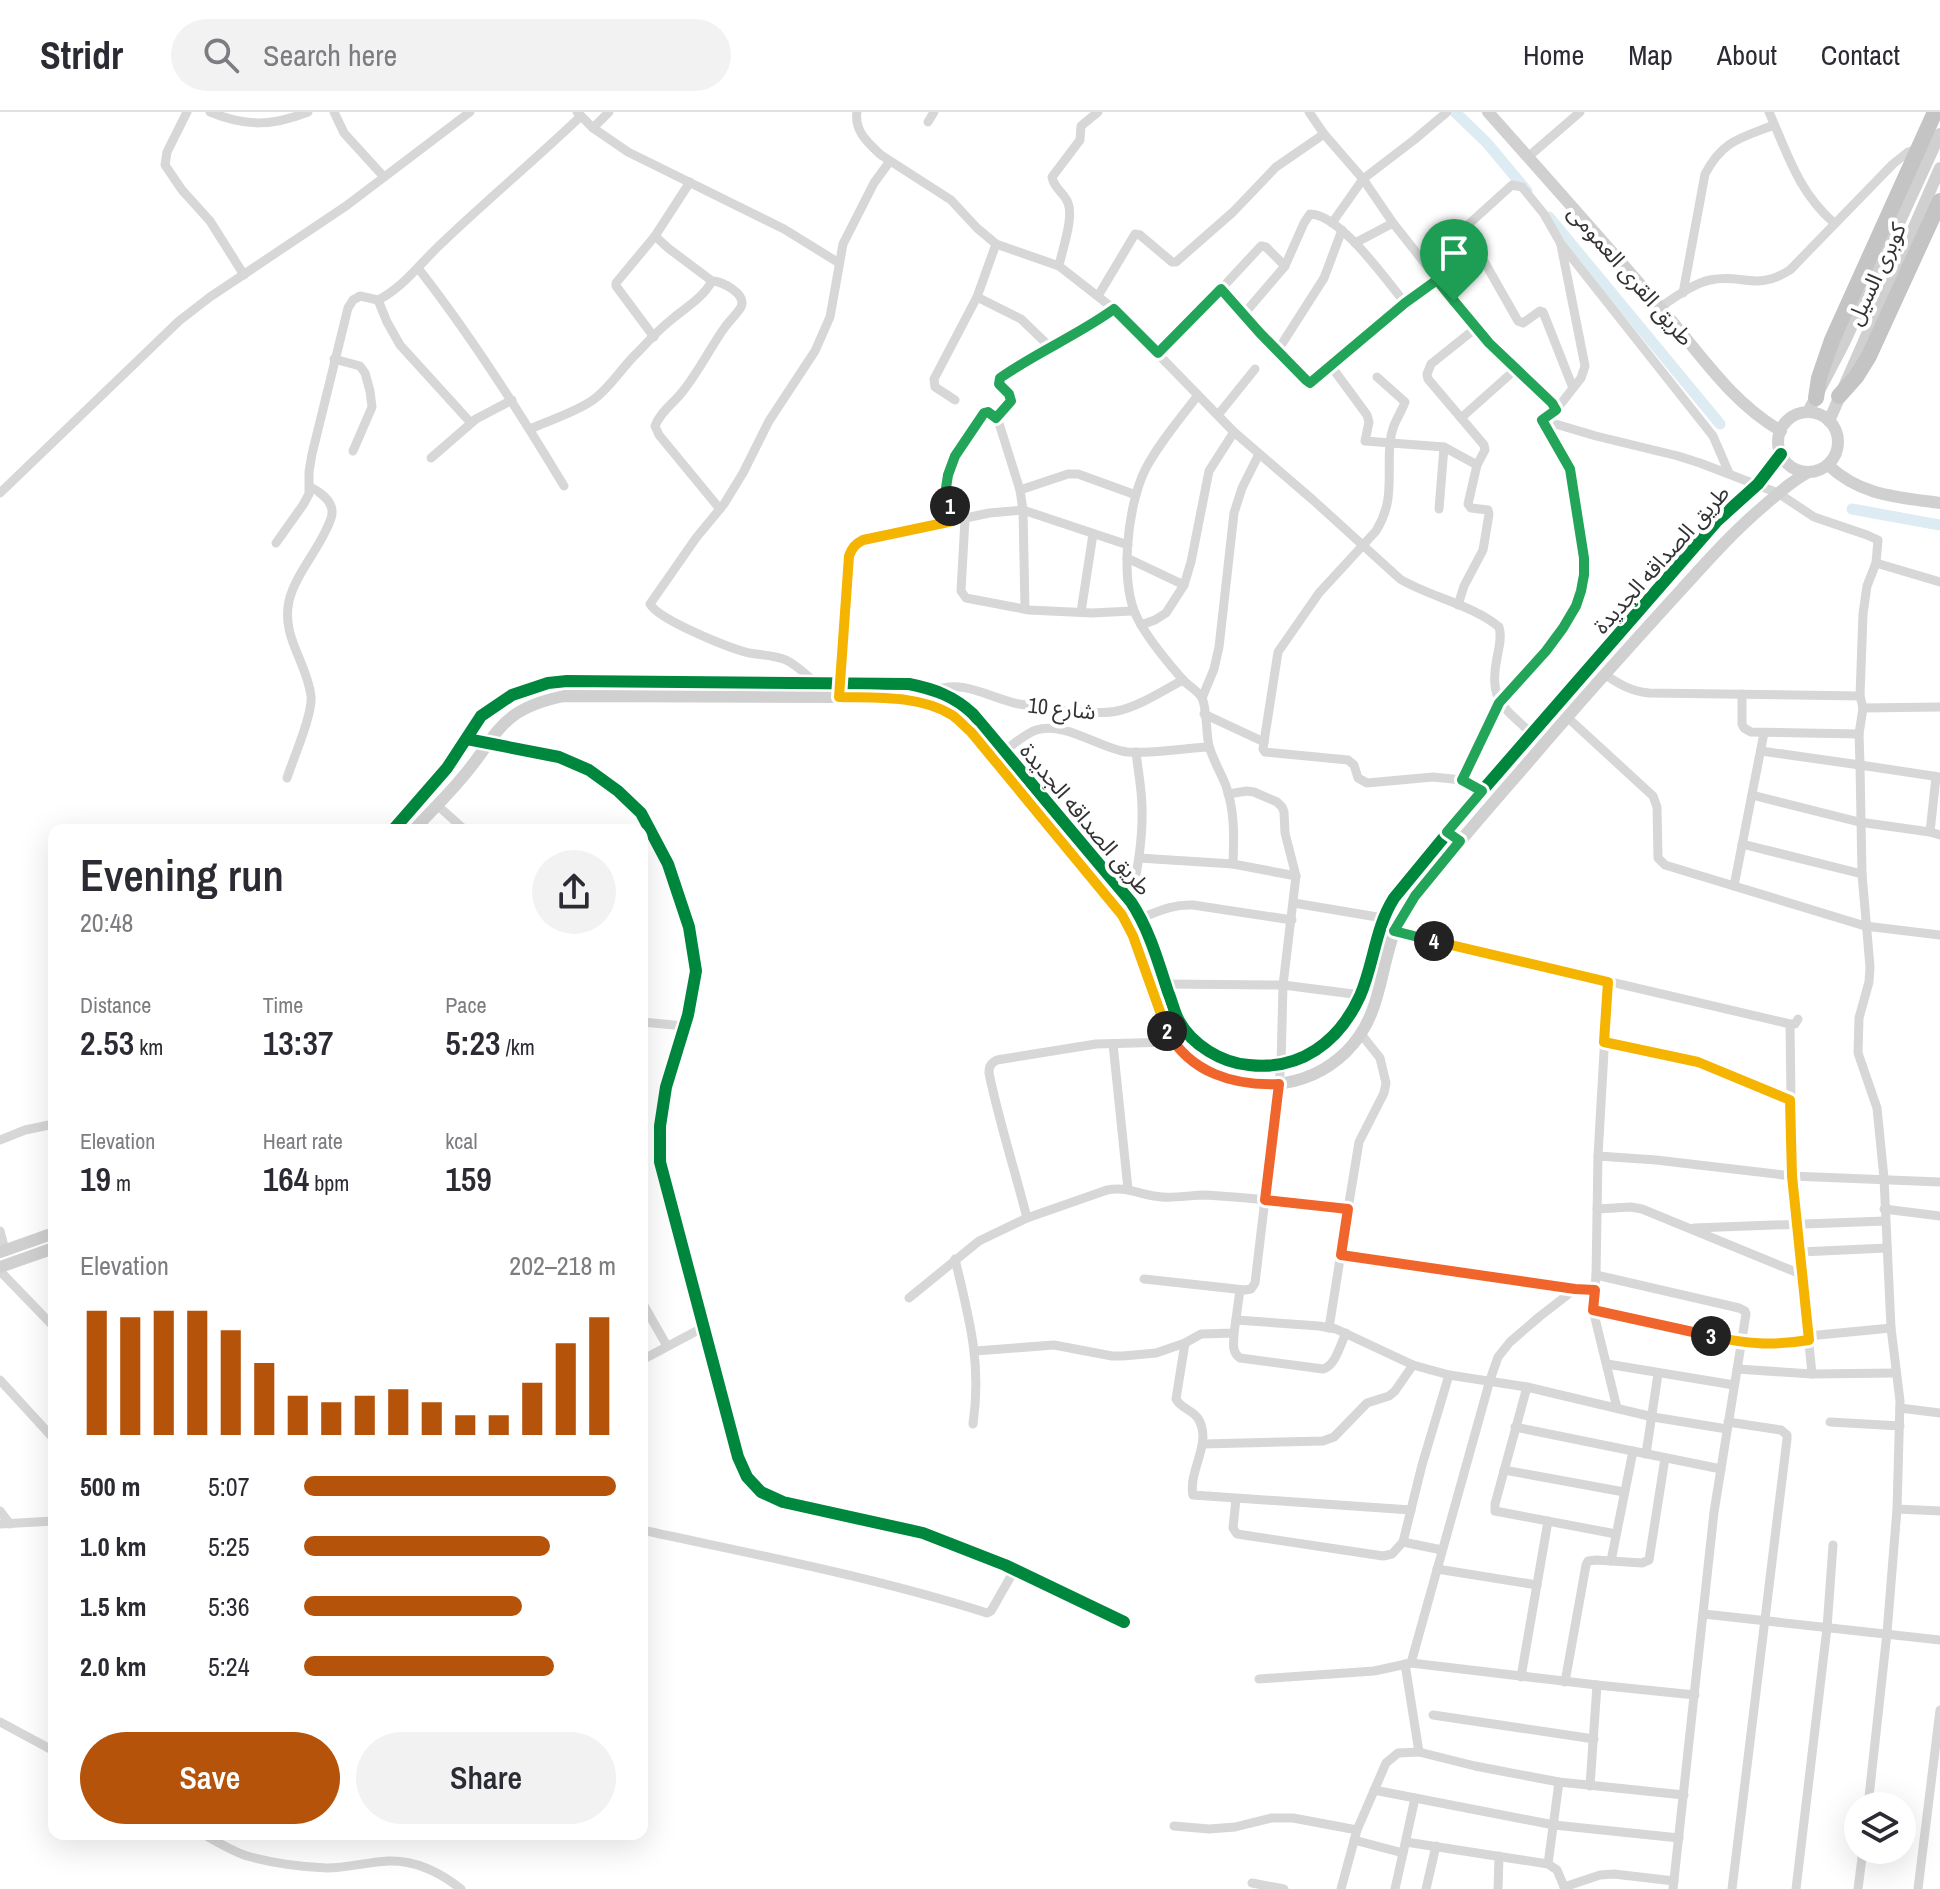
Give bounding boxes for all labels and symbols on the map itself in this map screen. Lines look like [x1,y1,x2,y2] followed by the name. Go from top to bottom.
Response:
[1561,198,1701,352] street label: طريق القرى العمومى
[1839,217,1913,330] street label: كوبرى السيل
[1420,219,1488,301] pin
[1586,478,1736,640] street label: طريق الصداقه الجديدة
[930,486,970,526] pin: 1
[1026,690,1097,728] street label: شارع 10
[1013,736,1159,902] street label: طريق الصداقه الجديدة
[1414,921,1454,961] pin: 4
[1147,1011,1187,1051] pin: 2
[1691,1316,1731,1356] pin: 3

